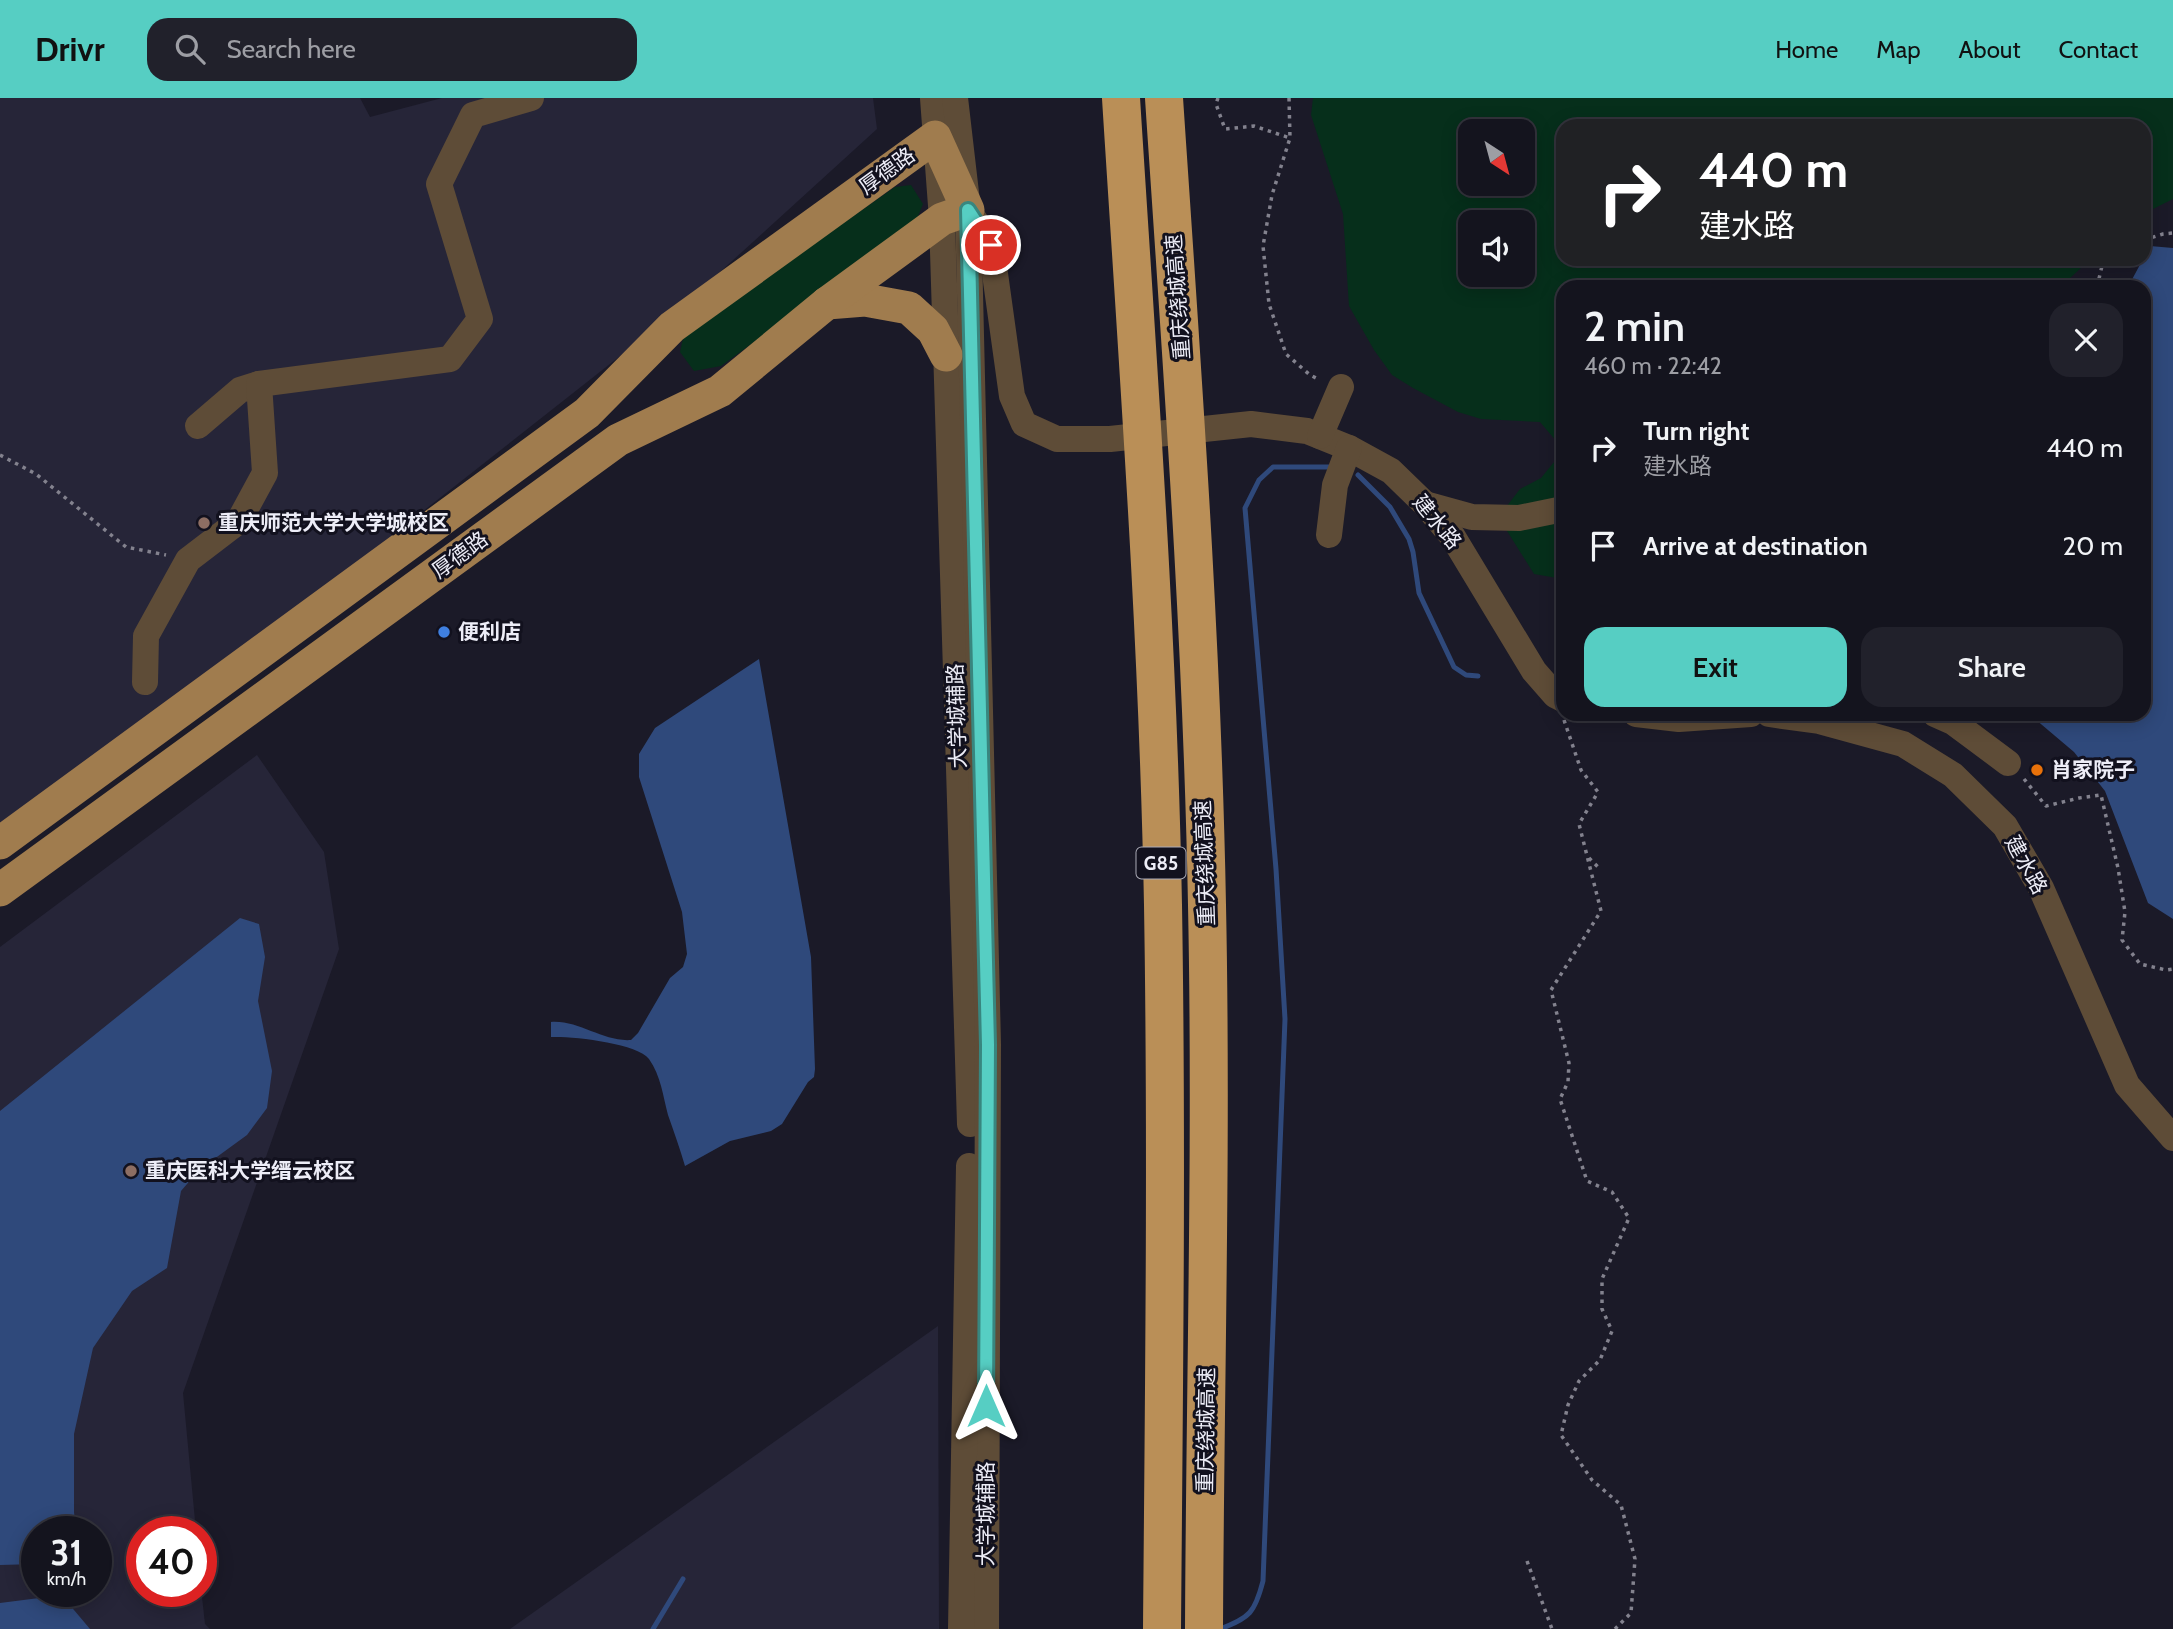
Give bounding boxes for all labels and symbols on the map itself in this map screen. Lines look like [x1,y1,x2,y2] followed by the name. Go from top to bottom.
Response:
[1458,119,1535,196] north arrow
[854,142,920,199] street label: 厚德路
[961,215,1021,275] pin
[1161,233,1194,361] street label: 重庆绕城高速
[1408,489,1467,554] street label: 建水路
[218,510,449,535] place label: 重庆师范大学大学城校区
[196,515,212,531] marker: 重庆师范大学大学城校区
[427,526,493,583] street label: 厚德路
[458,619,521,644] place label: 便利店
[436,624,452,640] marker: 便利店
[942,663,971,769] street label: 大学城辅路
[2051,757,2135,782] place label: 肖家院子
[2029,762,2045,778] marker: 肖家院子
[1190,800,1219,926] street label: 重庆绕城高速
[2000,831,2053,898] street label: 建水路
[1136,848,1186,878] road number: G85
[145,1158,355,1183] place label: 重庆医科大学缙云校区
[123,1163,139,1179] marker: 重庆医科大学缙云校区
[1192,1367,1219,1493] street label: 重庆绕城高速
[949,1369,1023,1443] position arrow
[973,1462,998,1567] street label: 大学城辅路
[126,1516,217,1607] speed limit sign: 40

